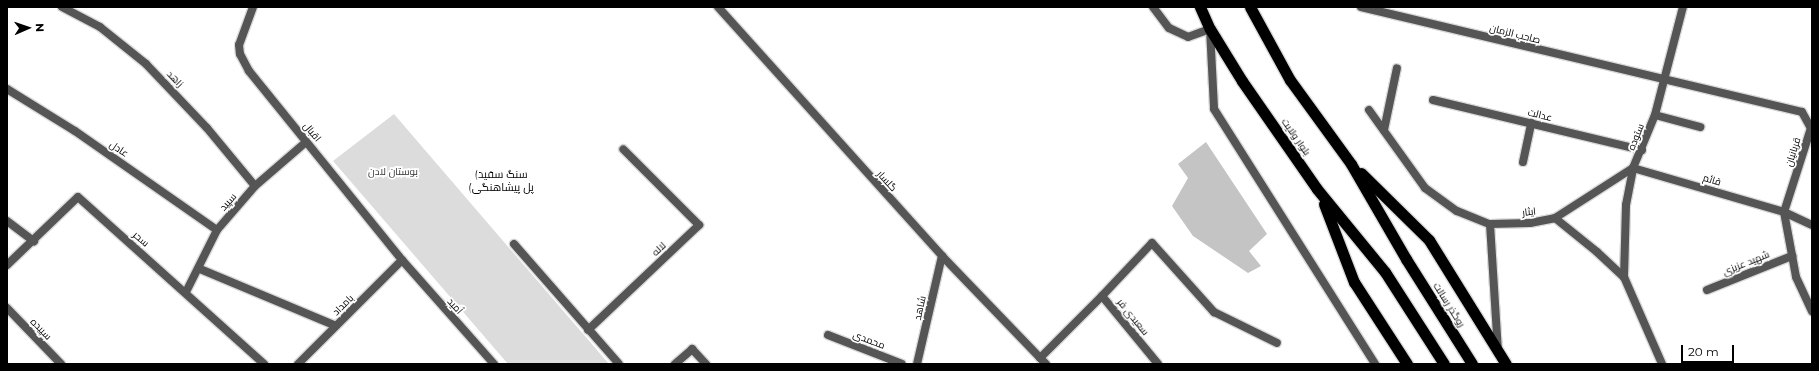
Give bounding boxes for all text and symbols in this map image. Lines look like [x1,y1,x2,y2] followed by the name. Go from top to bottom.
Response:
[8,8,48,48] north arrow
[1488,22,1542,46] street label: صاحب الزمان
[33,23,47,32] text: N
[164,68,186,90] street label: زاهد
[1526,106,1554,124] street label: عدالت
[1279,116,1313,158] street label: بلوار ولایت
[301,120,323,144] street label: اقبال
[1625,122,1647,152] street label: ستوده
[1783,136,1803,168] street label: قربانیان
[107,138,131,160] street label: عادل
[368,166,418,178] park label: بوستان لادن
[468,168,534,194] district label: (سنگ سفید (پل پیشاهنگی
[875,168,899,194] street label: گلسار
[1702,172,1722,188] street label: قائم
[217,191,239,213] street label: سپید
[1521,205,1537,219] street label: ایثار
[131,229,151,249] street label: سحر
[649,240,669,258] street label: لاله
[1721,248,1771,278] street label: شهید عزیزی
[1431,281,1467,329] street label: روگذر رسالت
[330,292,356,318] street label: بامداد
[911,295,929,321] street label: شاهد
[445,296,465,316] street label: اُمید
[1115,296,1151,338] street label: سعیدی فر
[28,316,54,342] street label: سپیده
[851,328,887,352] street label: محمدی
[1683,337,1736,363] scale bar
[1688,344,1719,359] text: 20 m

